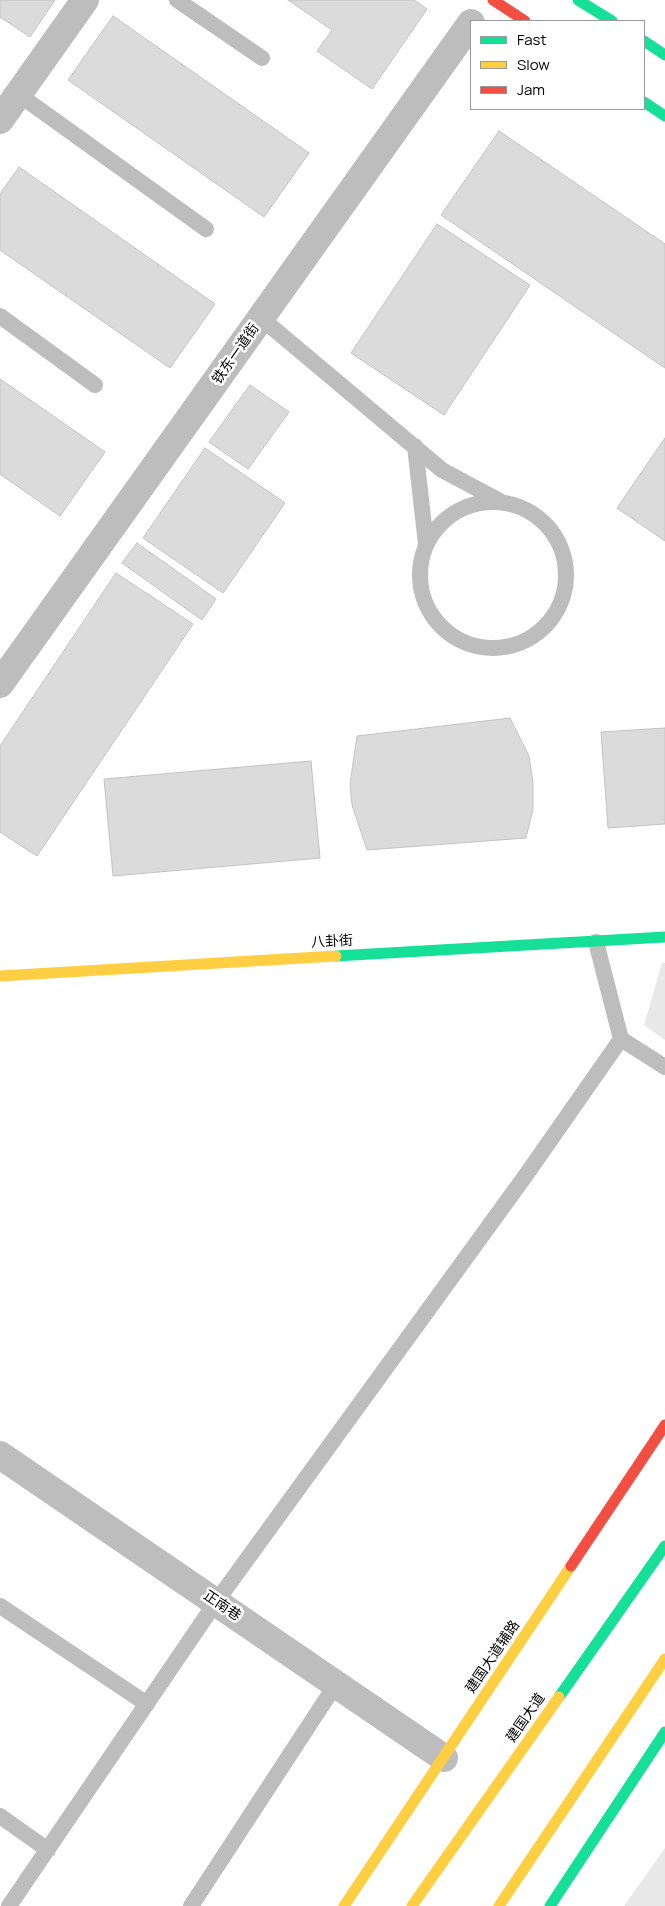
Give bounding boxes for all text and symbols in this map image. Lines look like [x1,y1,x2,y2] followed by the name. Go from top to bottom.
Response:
[470,20,645,110] legend
[517,29,546,50] text: Fast
[517,54,550,75] text: Slow
[517,79,545,100] text: Jam
[209,321,263,387] street label: 铁东一道街
[311,933,353,951] street label: 八卦街
[200,1587,244,1625] street label: 正南巷
[463,1617,523,1697] street label: 建国大道辅路
[503,1690,549,1746] street label: 建国大道

